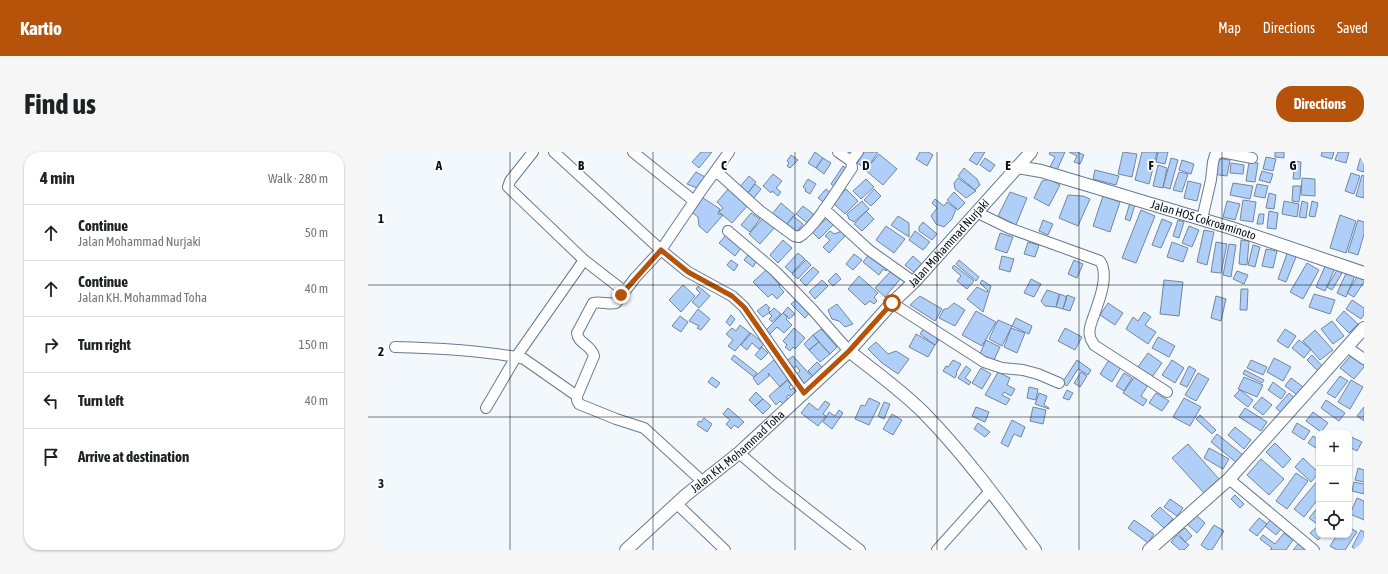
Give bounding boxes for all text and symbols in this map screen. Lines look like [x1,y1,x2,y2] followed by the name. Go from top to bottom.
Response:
[20,17,62,39] text: Kartio
[1218,20,1241,36] text: Map
[1263,20,1315,36] text: Directions
[1337,20,1368,36] text: Saved
[1276,86,1364,122] button: Directions
[24,88,96,120] text: Find us
[435,158,443,173] text: A
[578,158,585,173] text: B
[721,158,727,173] text: C
[862,158,870,173] text: D
[1005,158,1011,173] text: E
[1148,158,1154,173] text: F
[1290,158,1297,173] text: G
[40,168,75,188] text: 4 min
[268,171,328,186] text: Walk · 280 m
[906,196,992,290] street label: Jalan Mohammad Nurjaki
[1149,197,1258,243] street label: Jalan HOS Cokroaminoto
[378,211,384,226] text: 1
[78,217,128,234] text: Continue
[40,222,62,244] icon: ahead
[305,225,328,240] text: 50 m
[78,234,201,249] text: Jalan Mohammad Nurjaki
[78,273,128,290] text: Continue
[40,278,62,300] icon: ahead
[305,281,328,296] text: 40 m
[612,286,630,304] route end
[78,290,207,305] text: Jalan KH. Mohammad Toha
[883,294,901,312] route start
[40,334,62,356] icon: right
[78,336,131,353] text: Turn right
[299,337,328,352] text: 150 m
[378,344,384,359] text: 2
[40,390,62,412] icon: left
[78,392,124,409] text: Turn left
[305,393,328,408] text: 40 m
[688,407,788,496] street label: Jalan KH. Mohammad Toha
[1316,430,1352,538] map controls
[1316,430,1352,466] button: +
[40,446,62,468] icon: arrive
[78,448,189,465] text: Arrive at destination
[1316,466,1352,502] button: −
[378,476,384,491] text: 3
[1316,502,1352,538] button: locate

